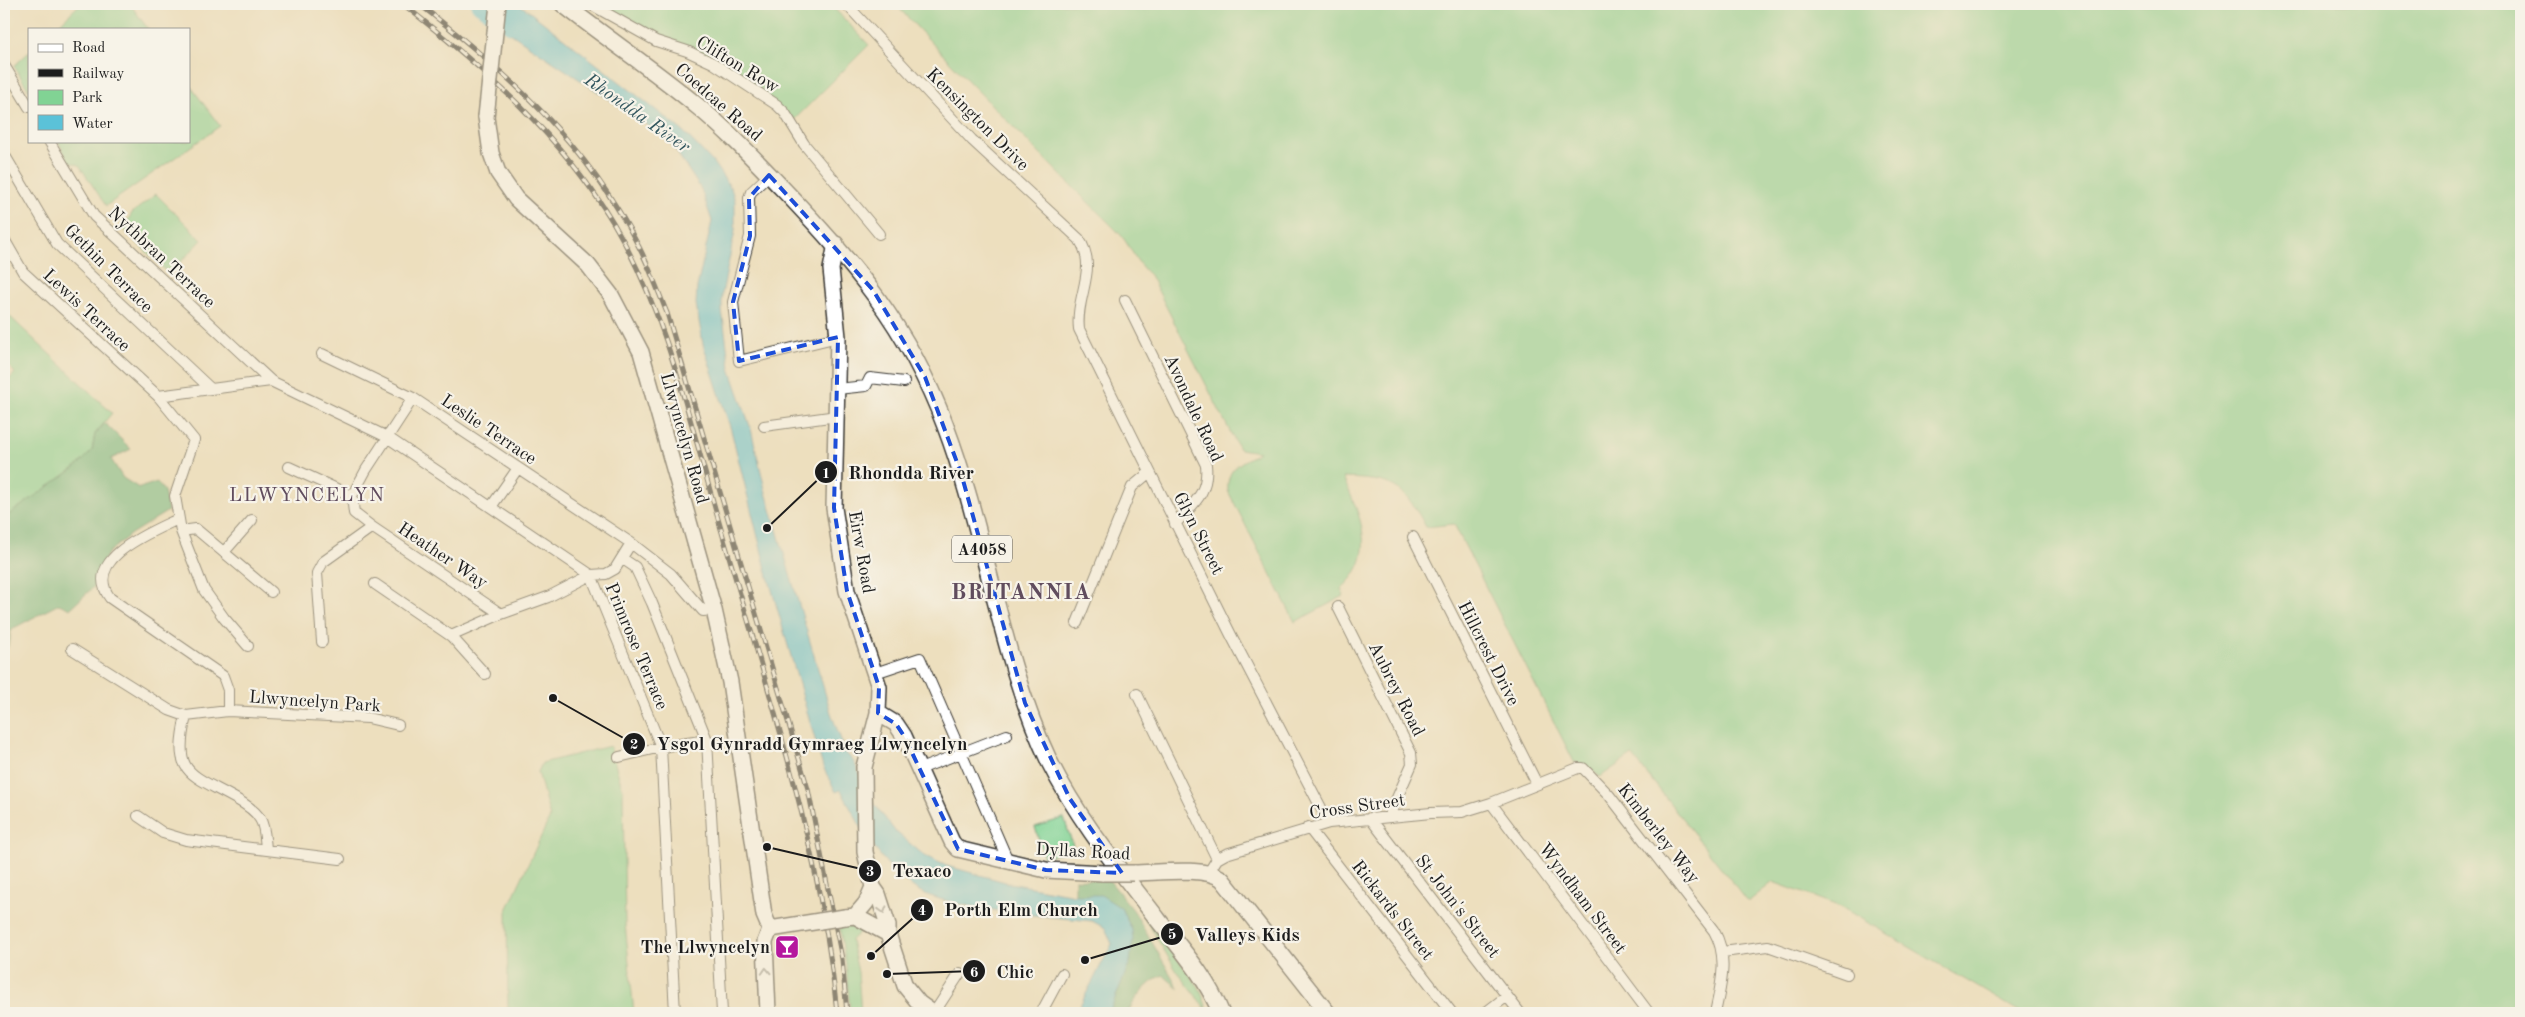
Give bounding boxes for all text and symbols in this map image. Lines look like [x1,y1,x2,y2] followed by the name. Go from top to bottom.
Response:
[28,28,190,142] legend
[693,33,782,97] street label: Clifton Row
[72,41,106,56] text: Road
[671,60,765,145] street label: Coedcae Road
[923,65,1032,174] street label: Kensington Drive
[72,67,125,82] text: Railway
[580,70,693,158] water label: Rhondda River
[72,91,103,106] text: Park
[72,117,113,132] text: Water
[104,204,218,312] street label: Nythbran Terrace
[61,221,156,316] street label: Gethin Terrace
[39,266,133,355] street label: Lewis Terrace
[1160,352,1226,465] street label: Avondale Road
[657,371,711,506] street label: Llwyncelyn Road
[437,391,539,468] street label: Leslie Terrace
[813,455,984,489] callout: Rhondda River
[848,465,974,484] text: Rhondda River
[822,467,830,482] text: 1
[229,486,385,506] district label: LLWYNCELYN
[1170,489,1227,578] street label: Glyn Street
[845,509,877,595] street label: Eirw Road
[394,519,491,593] street label: Heather Way
[952,536,1012,562] road number: A4058
[601,580,671,712] street label: Primrose Terrace
[951,582,1091,604] district label: BRITANNIA
[1454,598,1522,709] street label: Hillcrest Drive
[1365,640,1427,739] street label: Aubrey Road
[248,688,382,716] street label: Llwyncelyn Park
[621,727,977,761] callout: Ysgol Gynradd Gymraeg Llwyncelyn
[657,736,967,755] text: Ysgol Gynradd Gymraeg Llwyncelyn
[630,738,638,753] text: 2
[1614,780,1703,887] street label: Kimberley Way
[1308,791,1406,823] street label: Cross Street
[1535,840,1630,957] street label: Wyndham Street
[1035,841,1131,863] street label: Dyllas Road
[1411,852,1503,962] street label: St John's Street
[858,854,962,888] callout: Texaco
[1348,857,1437,964] street label: Rickards Street
[892,863,952,882] text: Texaco
[866,865,874,880] text: 3
[909,893,1108,927] callout: Porth Elm Church
[944,902,1098,921] text: Porth Elm Church
[918,904,926,919] text: 4
[878,905,888,913] one-way arrow
[1159,917,1310,951] callout: Valleys Kids
[1194,927,1300,946] text: Valleys Kids
[1168,928,1176,943] text: 5
[774,934,800,960] bar icon: The Llwyncelyn
[641,939,770,957] place label: The Llwyncelyn
[961,954,1044,988] callout: Chic
[996,964,1034,983] text: Chic
[761,966,771,974] one-way arrow
[970,966,979,981] text: 6

